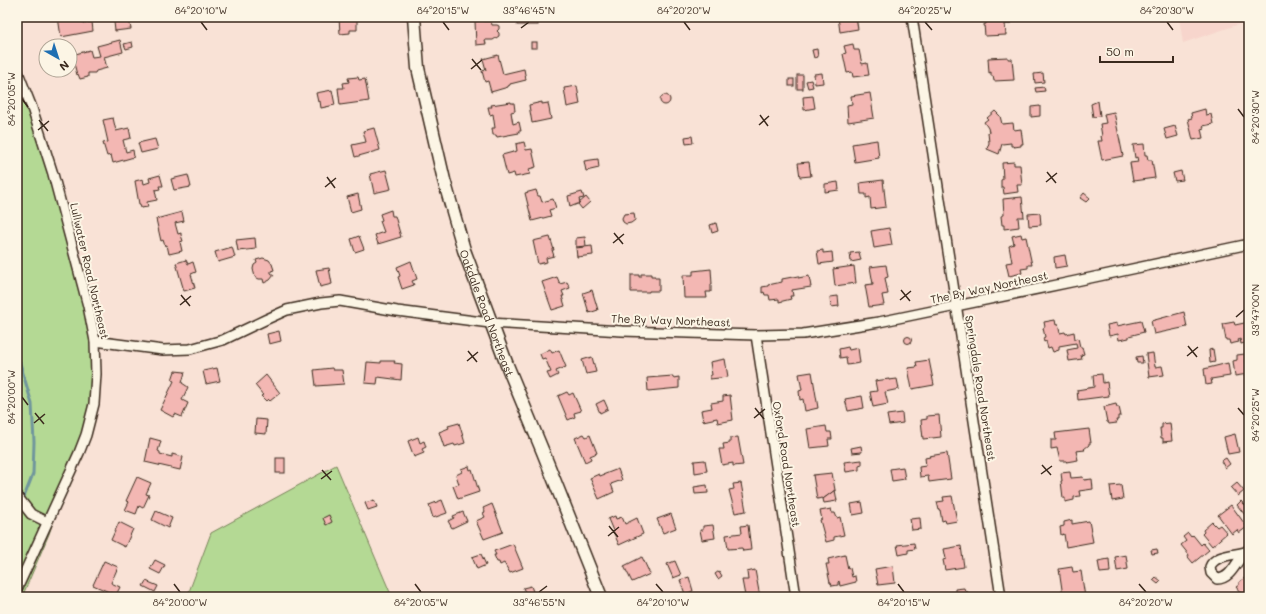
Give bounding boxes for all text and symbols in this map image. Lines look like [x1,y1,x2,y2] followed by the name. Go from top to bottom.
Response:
[175,3,228,17] text: 84°20'10"W
[417,3,469,17] text: 84°20'15"W
[503,3,555,17] text: 33°46'45"N
[657,3,711,17] text: 84°20'20"W
[898,3,952,17] text: 84°20'25"W
[1140,3,1194,17] text: 84°20'30"W
[38,38,78,78] north arrow
[1100,38,1173,64] scale bar
[1106,43,1134,59] text: 50 m
[57,58,73,75] text: N
[4,72,18,126] text: 84°20'05"W
[1248,90,1262,144] text: 84°20'30"W
[67,201,113,341] street label: Lullwater Road Northeast
[457,247,518,379] street label: Oakdale Road Northeast
[929,267,1049,307] street label: The By Way Northeast
[1248,284,1262,336] text: 33°47'00"N
[611,310,731,330] street label: The By Way Northeast
[962,314,1000,462] street label: Springdale Road Northeast
[4,370,18,424] text: 84°20'00"W
[1248,388,1262,442] text: 84°20'25"W
[770,400,804,528] street label: Oxford Road Northeast
[153,595,207,609] text: 84°20'00"W
[394,595,448,609] text: 84°20'05"W
[513,595,565,609] text: 33°46'55"N
[637,595,690,609] text: 84°20'10"W
[878,595,930,609] text: 84°20'15"W
[1119,595,1173,609] text: 84°20'20"W

